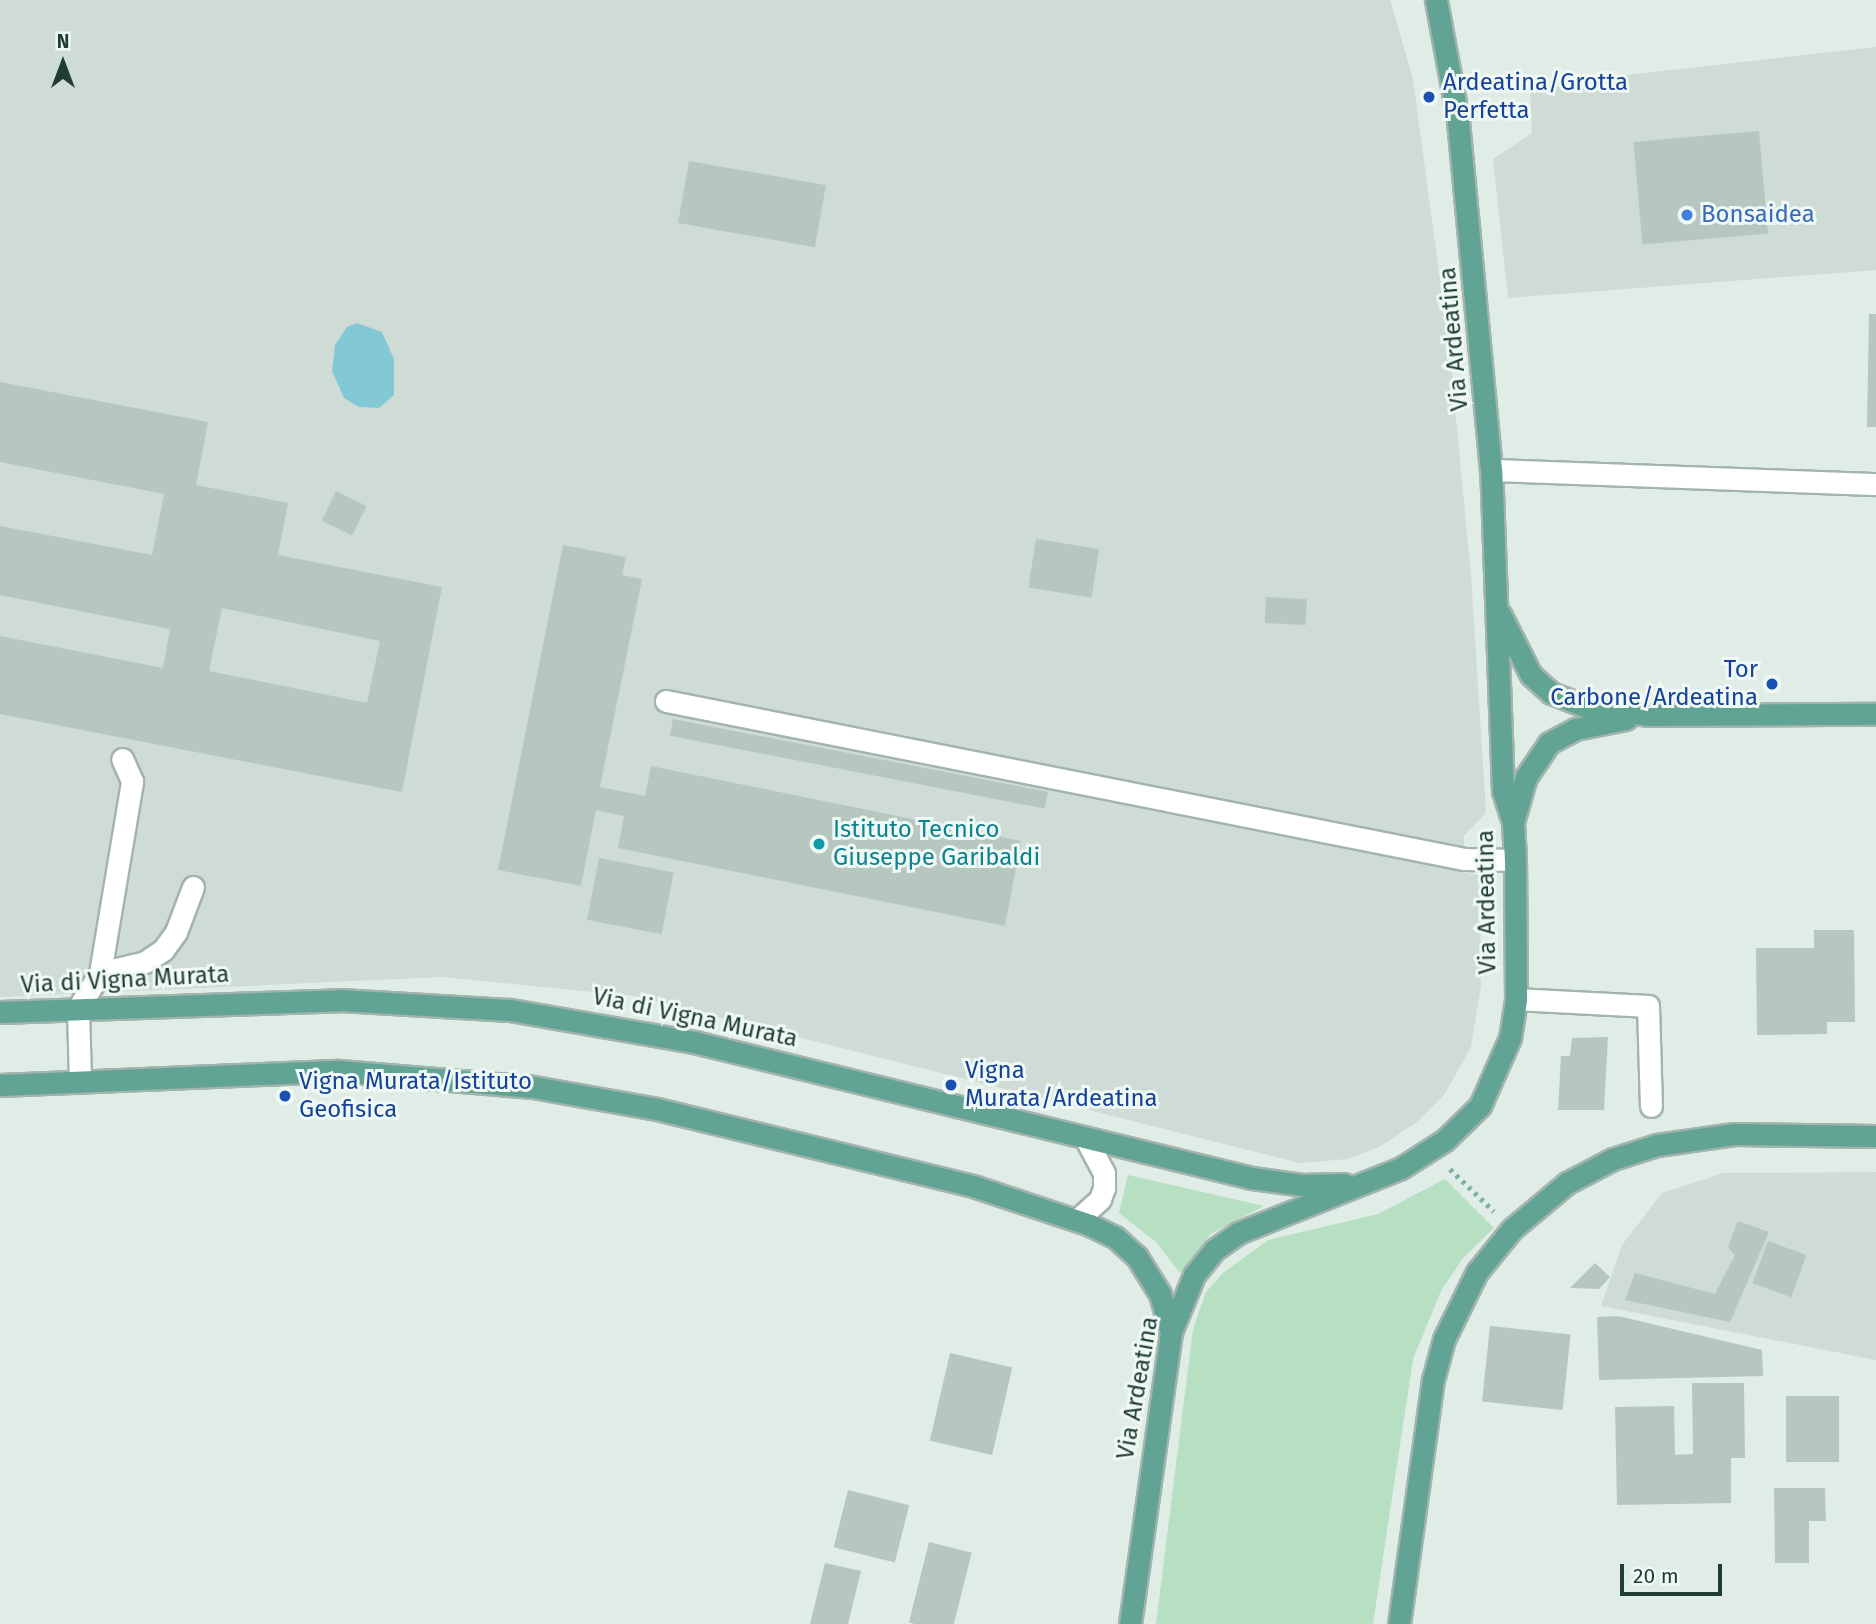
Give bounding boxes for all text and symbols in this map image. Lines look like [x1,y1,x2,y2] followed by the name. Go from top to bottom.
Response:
[28,28,98,98] north arrow
[57,30,69,53] text: N
[1443,69,1628,125] place label: Ardeatina/Grotta Perfetta
[1421,89,1437,105] marker: Ardeatina/Grotta Perfetta
[1701,201,1815,229] place label: Bonsaidea
[1679,207,1695,223] marker: Bonsaidea
[1433,266,1475,412] street label: Via Ardeatina
[1550,656,1758,712] place label: Tor Carbone/Ardeatina
[1764,676,1780,692] marker: Tor Carbone/Ardeatina
[833,816,1040,872] place label: Istituto Tecnico Giuseppe Garibaldi
[1471,829,1503,975] street label: Via Ardeatina
[811,836,827,852] marker: Istituto Tecnico Giuseppe Garibaldi
[20,960,230,1000] street label: Via di Vigna Murata
[590,982,800,1054] street label: Via di Vigna Murata
[965,1057,1158,1113] place label: Vigna Murata/Ardeatina
[299,1068,532,1124] place label: Vigna Murata/Istituto Geofisica
[943,1077,959,1093] marker: Vigna Murata/Ardeatina
[277,1088,293,1104] marker: Vigna Murata/Istituto Geofisica
[1111,1314,1165,1462] street label: Via Ardeatina
[1624,1550,1726,1594] scale bar
[1633,1563,1679,1589] text: 20 m

